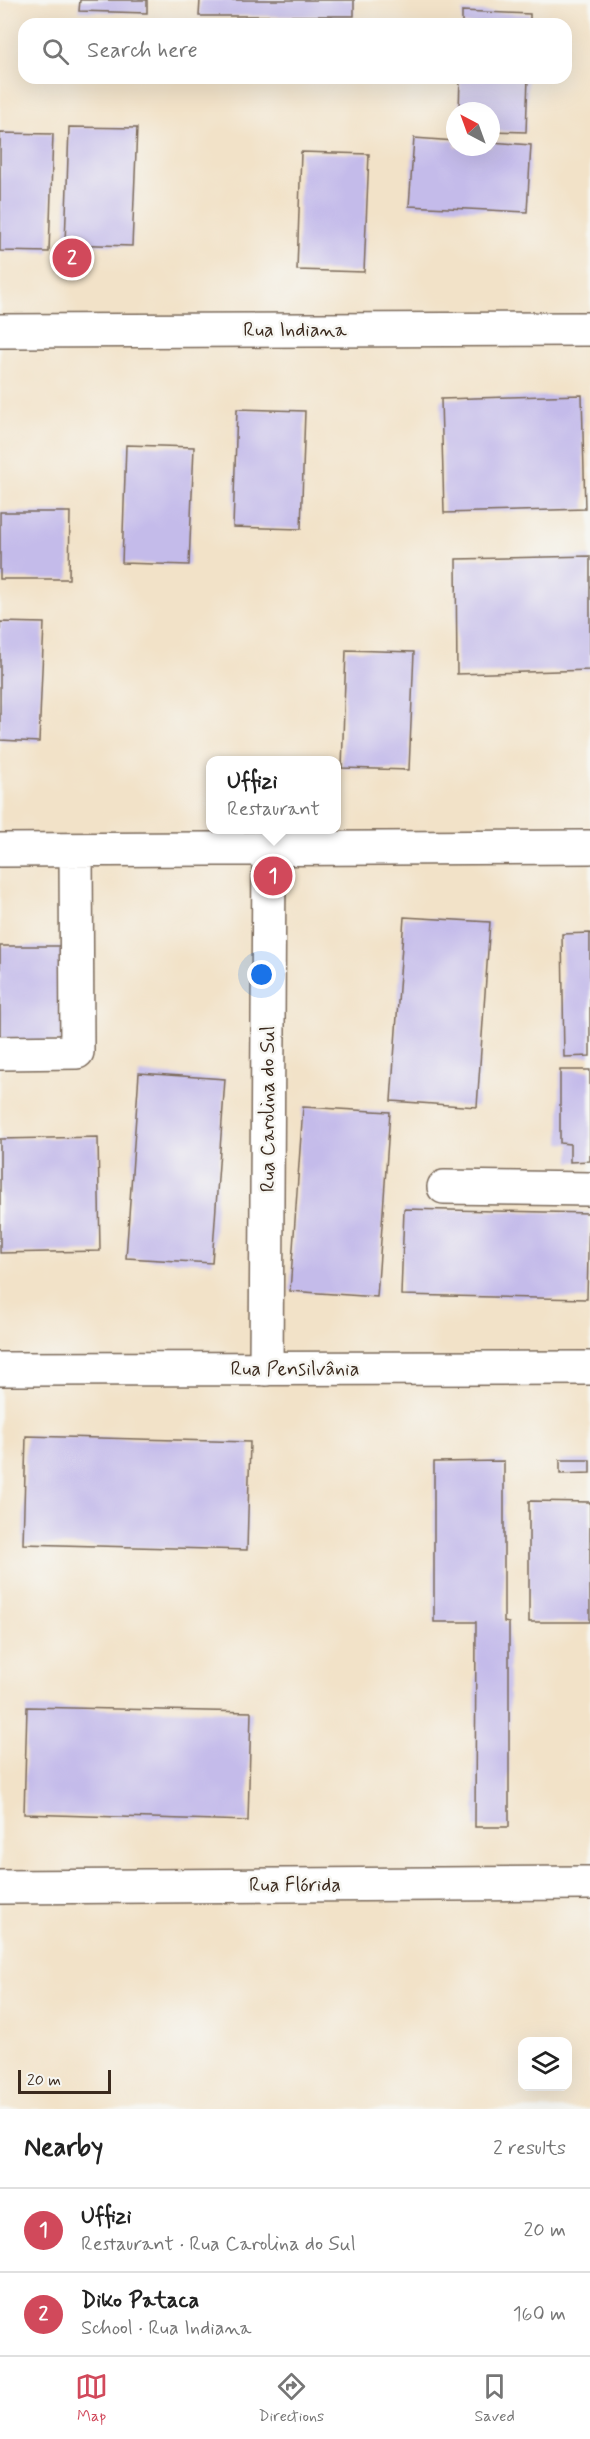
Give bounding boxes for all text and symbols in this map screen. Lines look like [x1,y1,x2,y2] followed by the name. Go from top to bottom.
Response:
[18,18,572,84] search box
[39,35,72,68] icon: search
[87,37,198,65] text: Search here
[446,102,500,156] north arrow
[52,236,92,280] pin: 2
[243,317,348,344] street label: Rua Indiana
[206,756,341,834] popup
[227,768,277,796] text: Uffizi
[227,796,320,823] text: Restaurant
[254,854,292,898] pin: 1
[247,960,276,989] your location
[255,1026,282,1192] street label: Rua Carolina do Sul
[231,1356,359,1383] street label: Rua Pensilvânia
[249,1872,341,1899] street label: Rua Flórida
[518,2037,572,2091] map controls
[518,2037,572,2091] button: layers
[18,2067,111,2094] scale bar
[27,2070,61,2091] text: 20 m
[24,2131,103,2165] text: Nearby
[493,2135,566,2162] text: 2 results
[81,2203,131,2231] text: Uffizi
[39,2217,48,2244] text: 1
[523,2217,566,2244] text: 20 m
[81,2231,356,2258] text: Restaurant · Rua Carolina do Sul
[81,2287,199,2315] text: Diko Pataca
[39,2301,48,2328] text: 2
[513,2301,566,2328] text: 160 m
[81,2315,252,2342] text: School · Rua Indiana
[75,2370,108,2427] tab: Map
[258,2370,324,2427] tab: Directions
[474,2370,515,2427] tab: Saved

